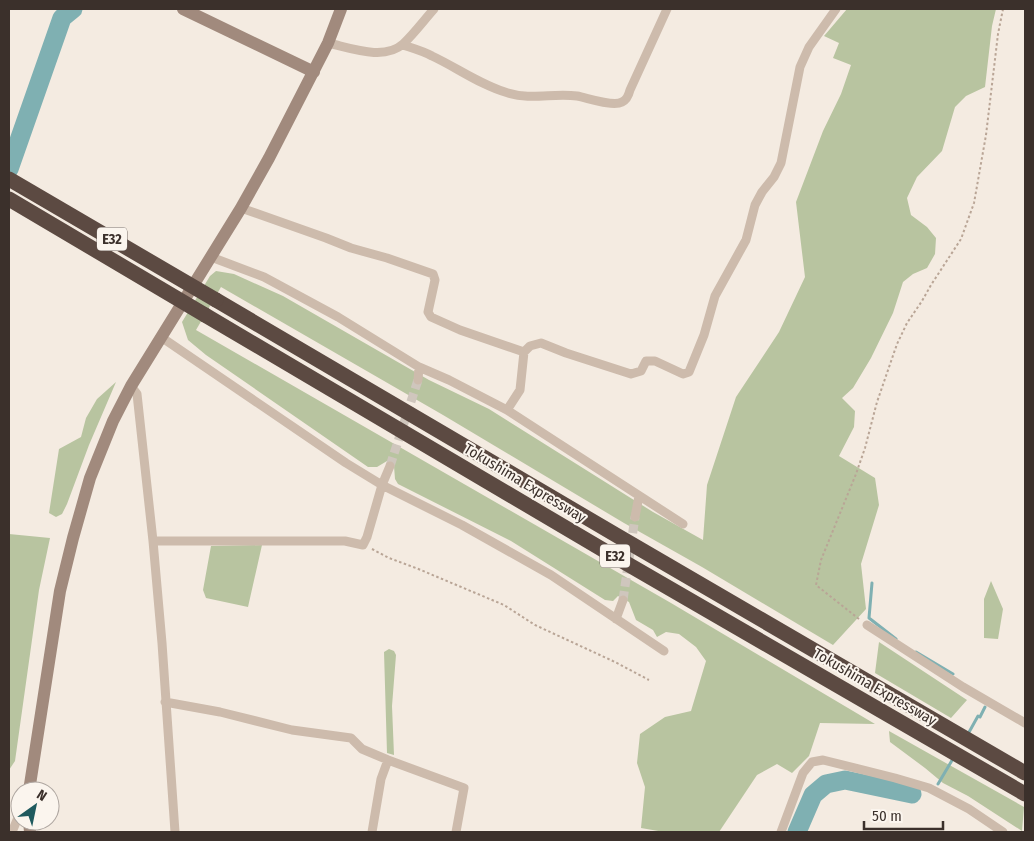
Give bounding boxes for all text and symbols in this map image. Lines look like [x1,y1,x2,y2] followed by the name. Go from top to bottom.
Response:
[97,228,127,250] road number: E32
[461,439,589,527] street label: Tokushima Expressway
[600,544,630,568] road number: E32
[810,644,940,730] street label: Tokushima Expressway
[10,781,60,831] north arrow
[34,786,50,805] text: N
[864,798,943,830] scale bar
[872,807,902,825] text: 50 m

